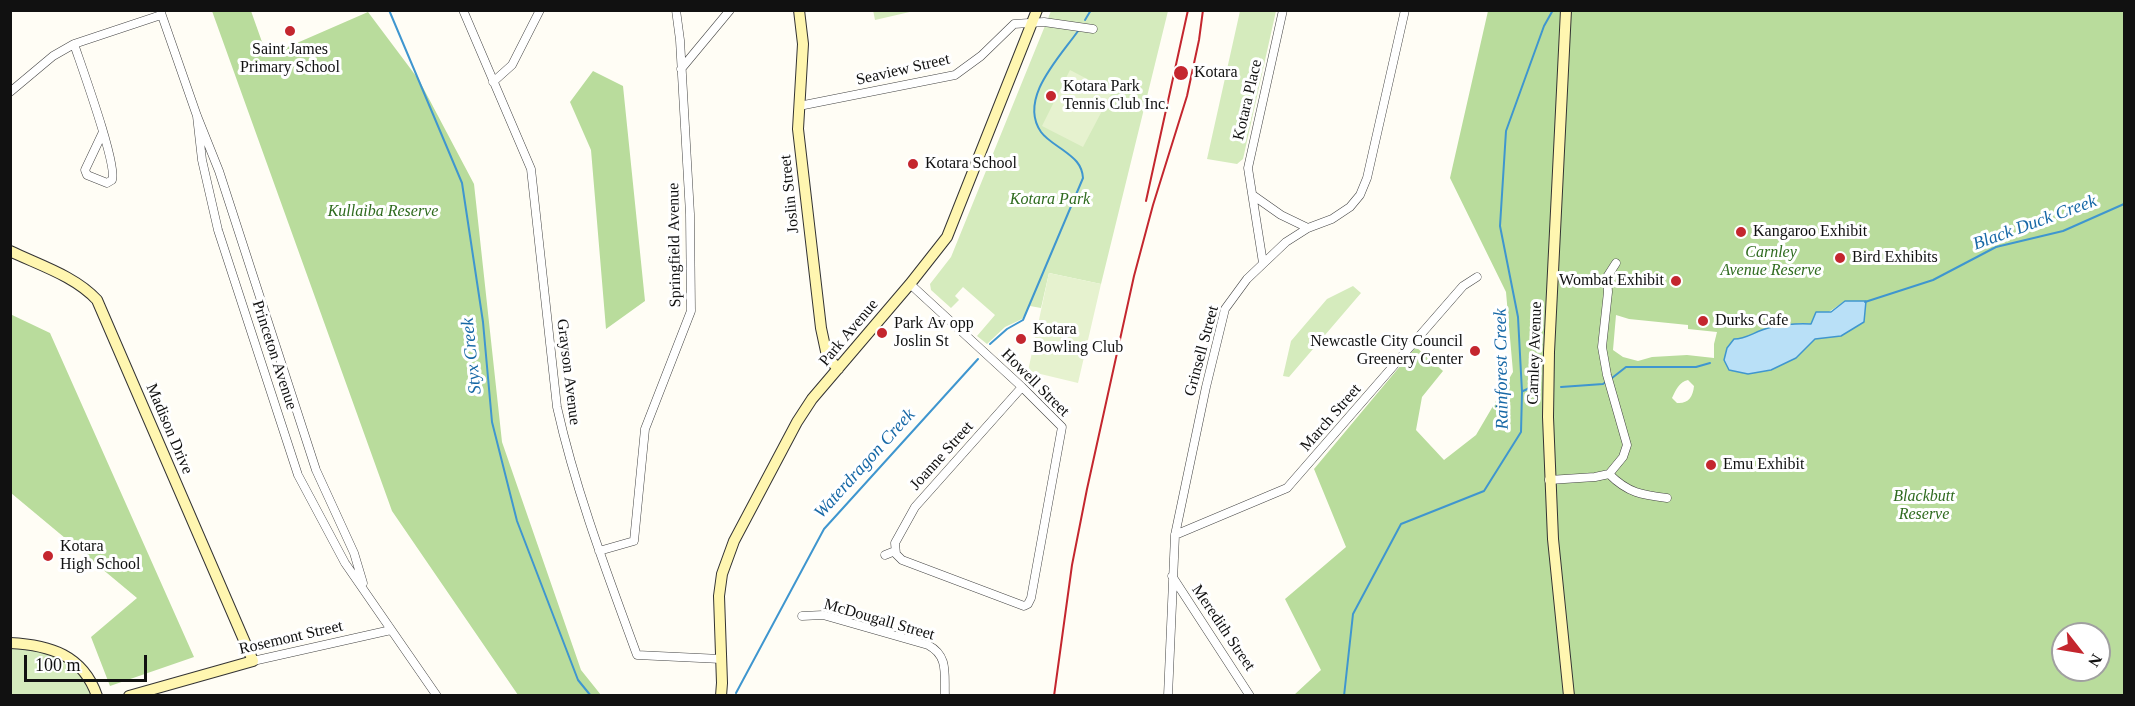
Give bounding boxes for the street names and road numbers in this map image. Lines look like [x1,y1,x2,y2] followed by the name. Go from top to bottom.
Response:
[854,50,952,90] street label: Seaview Street
[1229,58,1267,142] street label: Kotara Place
[776,154,804,234] street label: Joslin Street
[664,183,686,307] street label: Springfield Avenue
[815,295,883,371] street label: Park Avenue
[247,298,301,412] street label: Princeton Avenue
[1524,301,1546,405] street label: Carnley Avenue
[1181,304,1223,398] street label: Grinsell Street
[552,318,584,426] street label: Grayson Avenue
[997,345,1073,421] street label: Howell Street
[1297,380,1365,456] street label: March Street
[141,381,197,477] street label: Madison Drive
[906,418,978,494] street label: Joanne Street
[1187,581,1259,675] street label: Meredith Street
[821,595,937,645] street label: McDougall Street
[237,617,345,659] street label: Rosemont Street

